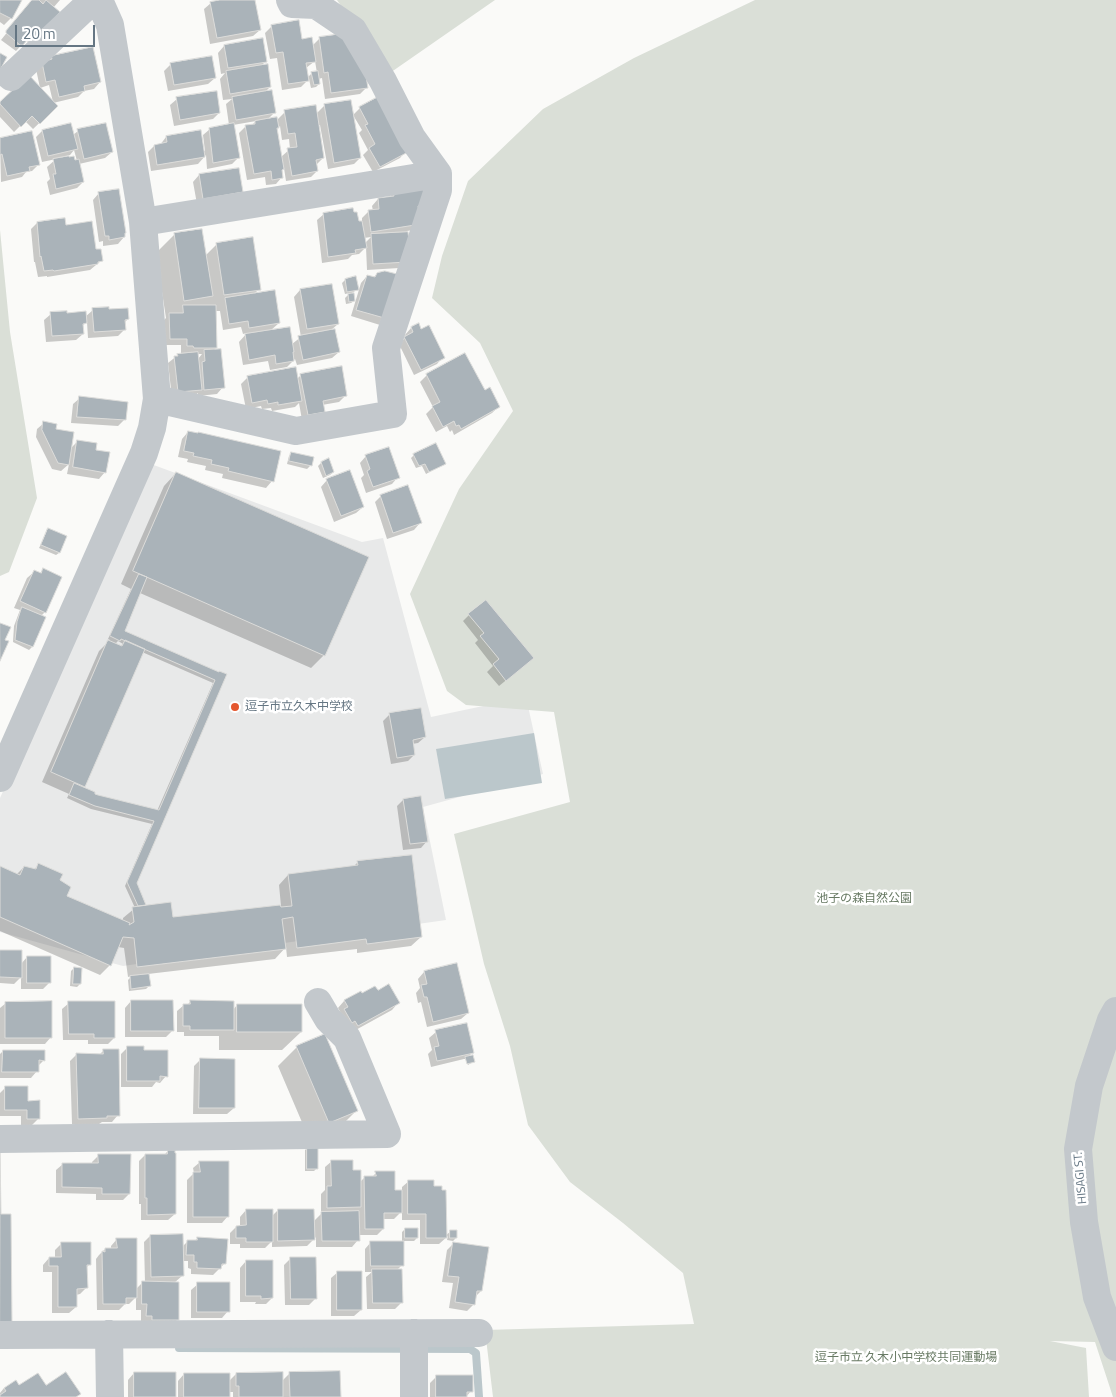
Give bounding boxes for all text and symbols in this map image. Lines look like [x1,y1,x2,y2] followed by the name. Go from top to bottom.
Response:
[18,15,98,47] scale bar
[23,22,56,45] text: 20 m
[245,700,353,714] place label: 逗子市立久木中学校
[229,701,241,713] marker: 逗子市立久木中学校
[816,892,912,906] park label: 池子の森自然公園
[1072,1151,1090,1205] street label: HISAGI ST.
[815,1351,997,1365] park label: 逗子市立 久木小中学校共同運動場

